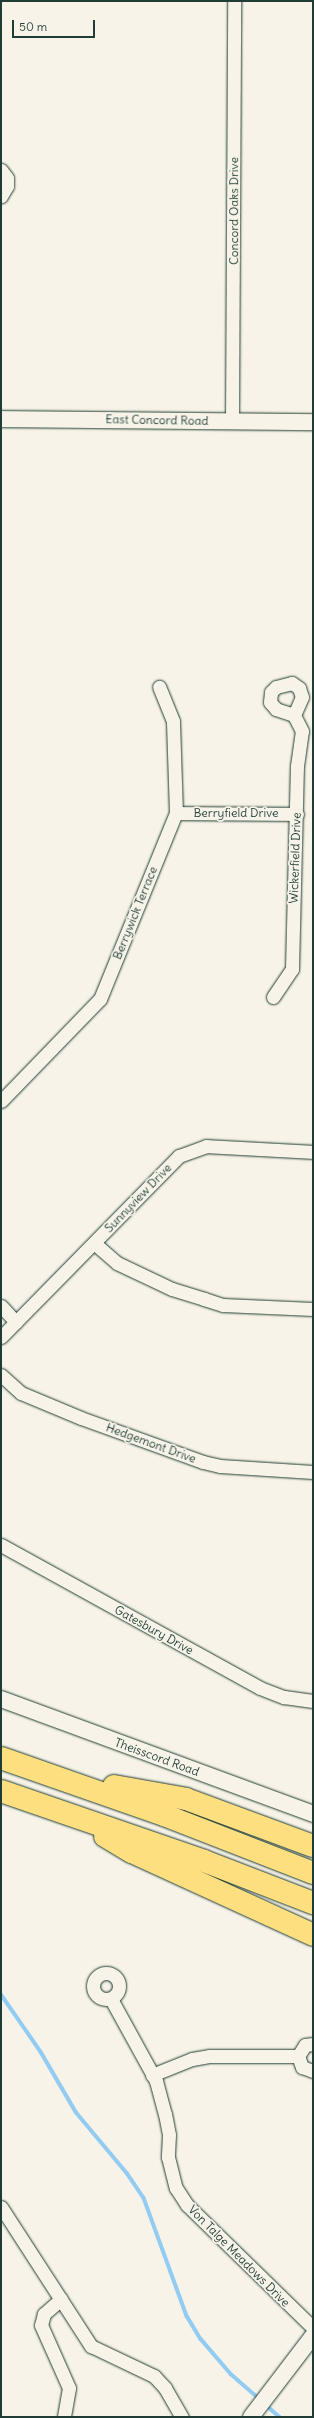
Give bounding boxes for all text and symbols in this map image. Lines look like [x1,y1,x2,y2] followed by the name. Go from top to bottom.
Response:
[14,12,97,38] scale bar
[19,19,47,34] text: 50 m
[227,157,241,265] street label: Concord Oaks Drive
[105,412,209,428] street label: East Concord Road
[194,806,278,820] street label: Berryfield Drive
[286,812,304,904] street label: Wickerfield Drive
[110,864,160,962] street label: Berrywick Terrace
[102,1161,174,1235] street label: Sunnyview Drive
[104,1420,198,1466] street label: Hedgemont Drive
[112,1602,196,1658] street label: Gatesbury Drive
[113,1735,201,1779] street label: Theisscord Road
[185,2202,293,2310] street label: Von Talge Meadows Drive

